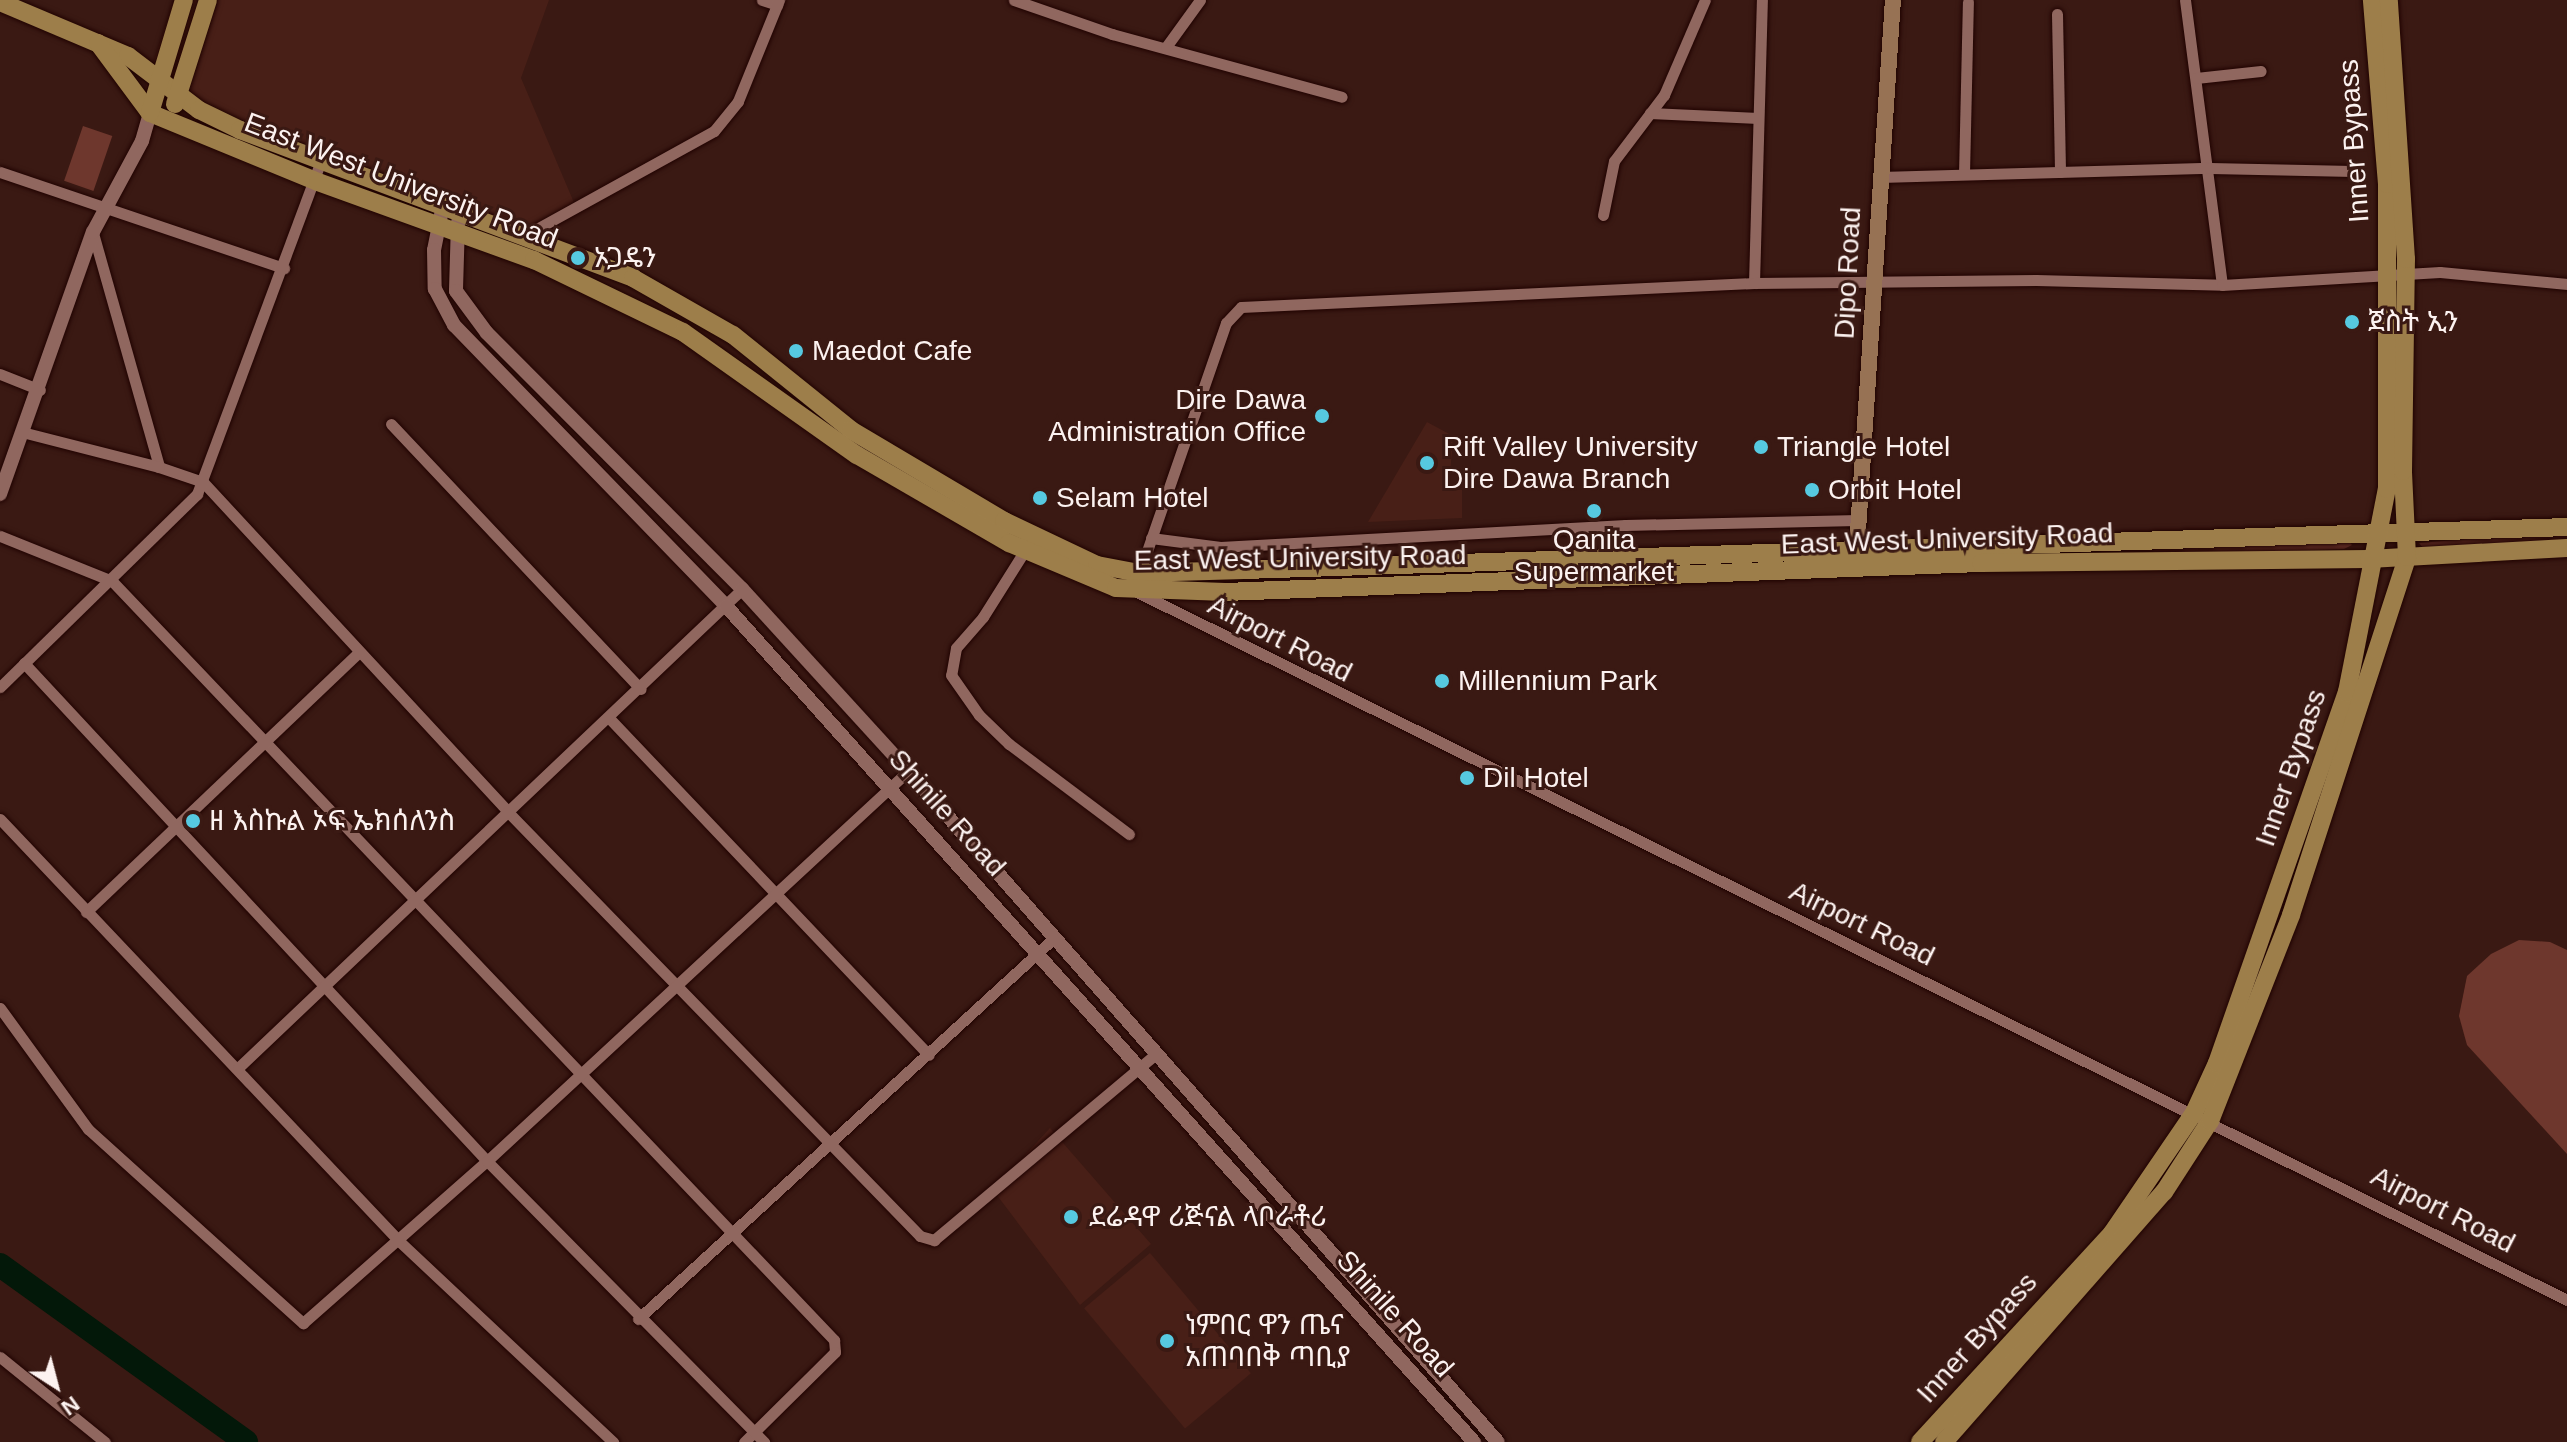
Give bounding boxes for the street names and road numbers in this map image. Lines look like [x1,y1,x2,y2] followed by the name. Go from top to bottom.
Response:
[2332,58,2376,224] street label: Inner Bypass
[240,106,562,256] street label: East West University Road
[1828,206,1868,340] street label: Dipo Road
[1780,516,2114,562] street label: East West University Road
[1133,538,1467,578] street label: East West University Road
[1202,588,1358,690] street label: Airport Road
[2249,685,2333,851] street label: Inner Bypass
[881,743,1013,883] street label: Shinile Road
[1784,874,1940,974] street label: Airport Road
[2365,1159,2521,1261] street label: Airport Road
[1329,1244,1461,1384] street label: Shinile Road
[1910,1266,2044,1410] street label: Inner Bypass

